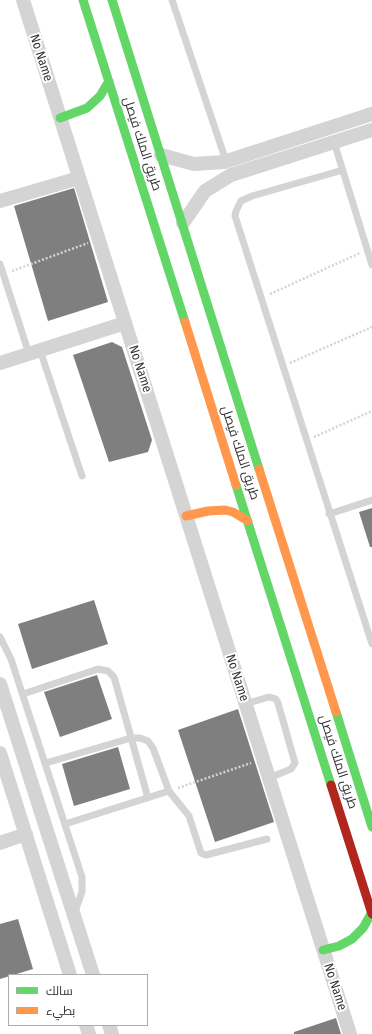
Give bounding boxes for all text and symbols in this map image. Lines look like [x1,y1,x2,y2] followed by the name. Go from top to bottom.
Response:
[26,33,56,83] street label: No Name
[119,95,165,193] street label: طريق الملك فيصل
[125,344,155,394] street label: No Name
[217,404,263,502] street label: طريق الملك فيصل
[222,653,252,703] street label: No Name
[315,713,361,811] street label: طريق الملك فيصل
[320,962,350,1012] street label: No Name
[8,974,148,1026] legend
[46,984,73,998] text: سالك
[46,1004,75,1018] text: بطيء

